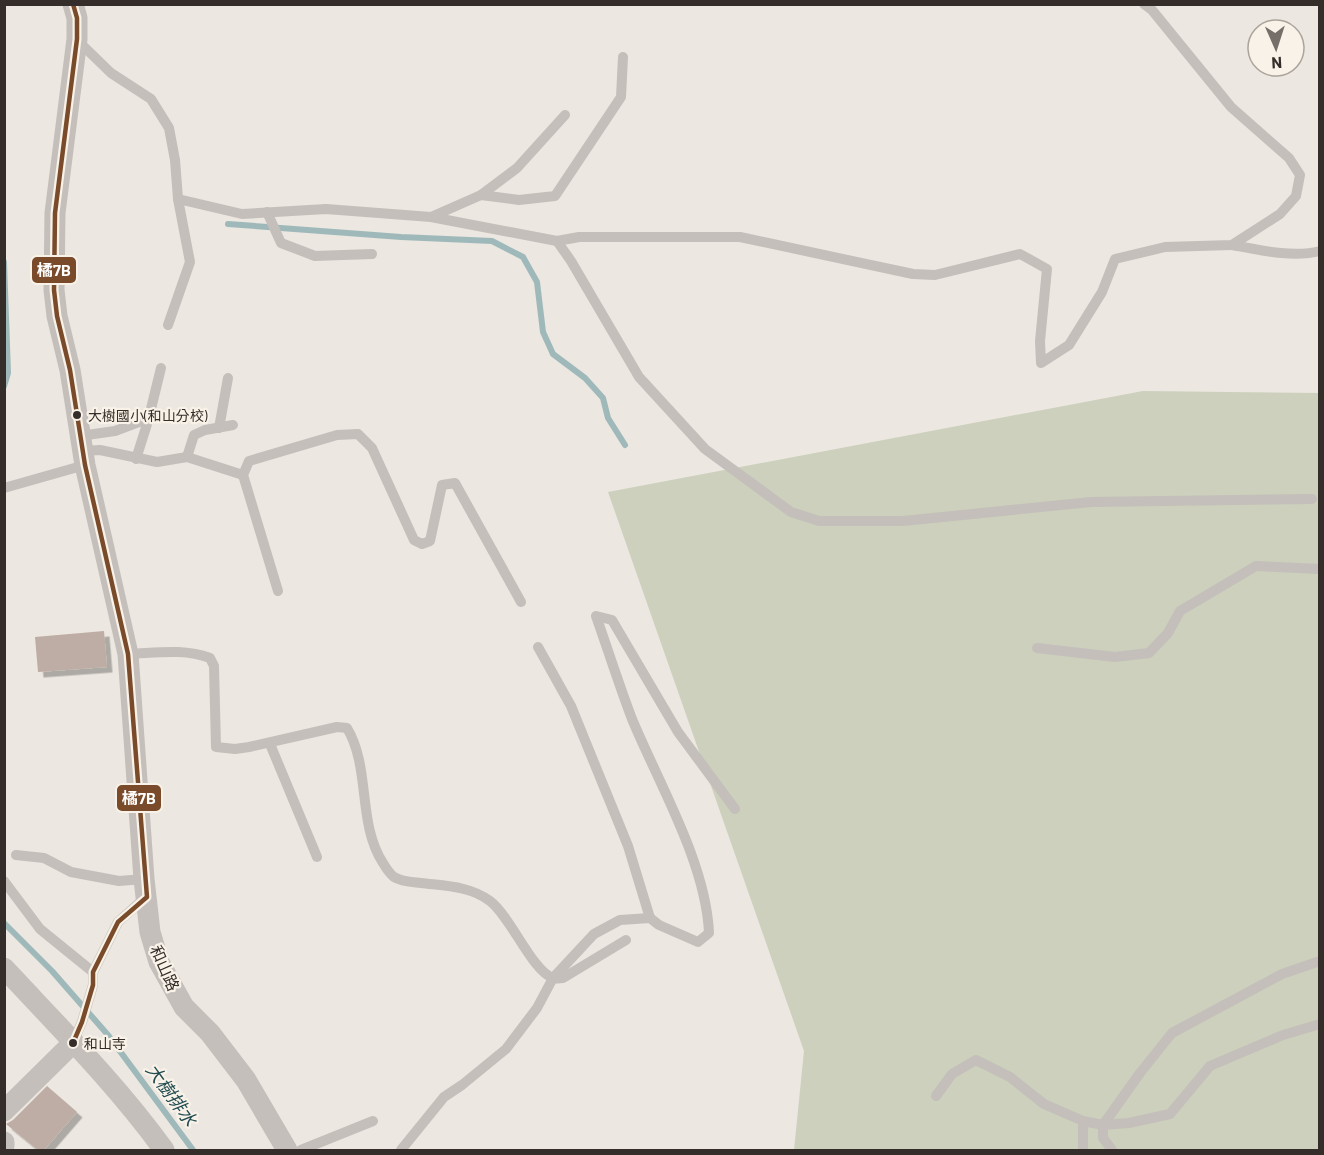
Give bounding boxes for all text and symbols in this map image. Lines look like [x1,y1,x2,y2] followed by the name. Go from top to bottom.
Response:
[1246,18,1306,78] north arrow
[1271,54,1283,73] text: N
[31,256,77,284] line badge: 橘7B
[36,260,71,279] text: 橘7B
[88,407,208,424] place label: 大樹國小(和山分校)
[71,409,83,421] marker: 大樹國小(和山分校)
[116,784,162,812] line badge: 橘7B
[121,788,156,807] text: 橘7B
[147,942,184,994] street label: 和山路
[84,1035,126,1052] place label: 和山寺
[67,1037,79,1049] marker: 和山寺
[142,1059,202,1131] water label: 大樹排水

